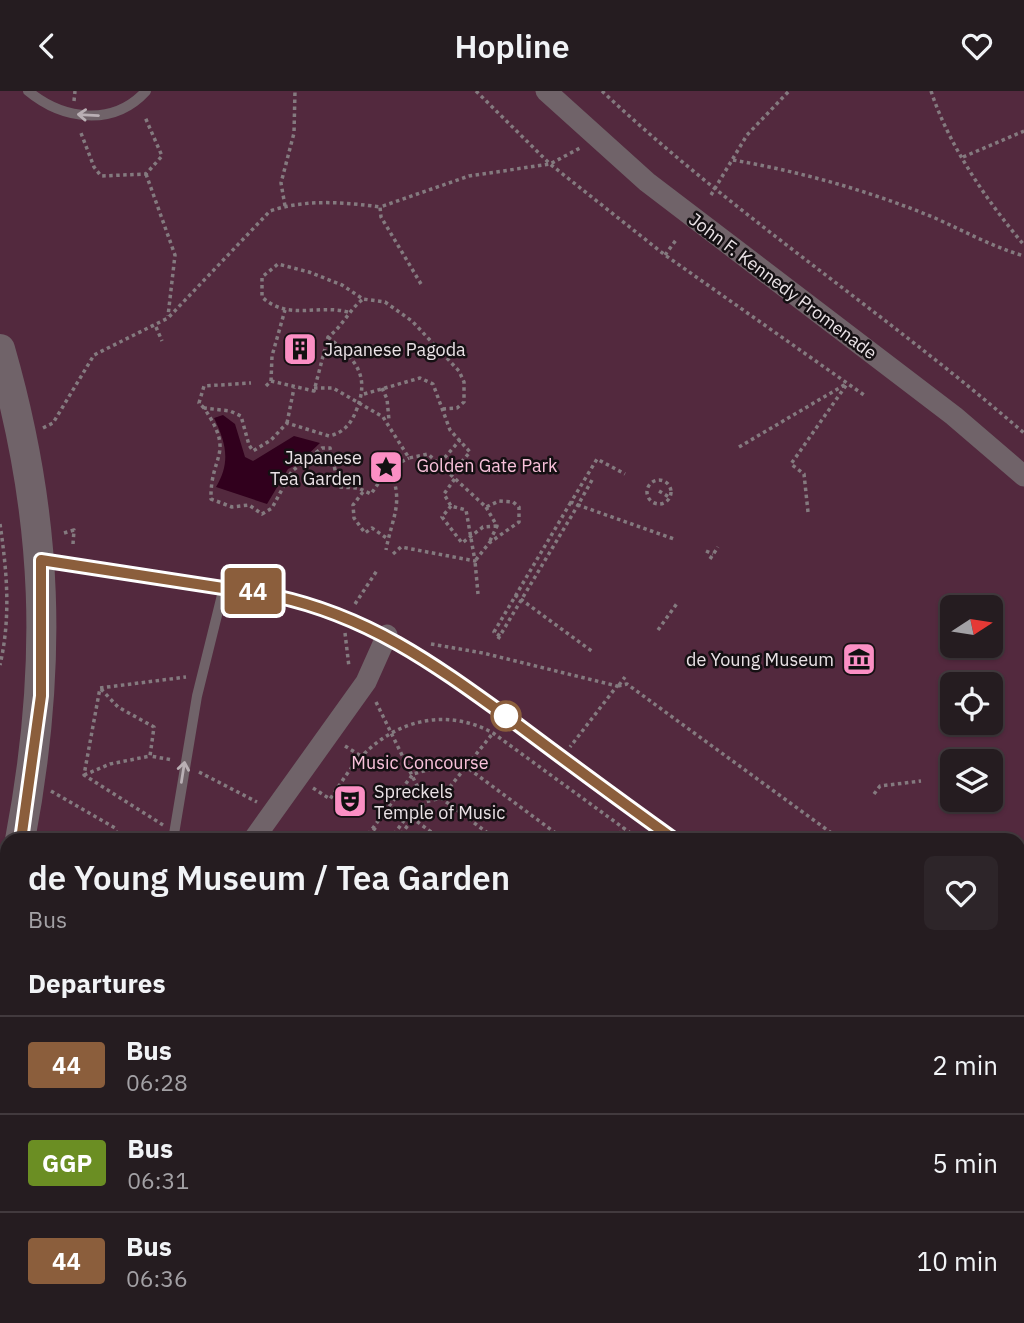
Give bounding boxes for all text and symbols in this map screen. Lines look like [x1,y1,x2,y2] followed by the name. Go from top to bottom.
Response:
[454,25,570,67] text: Hopline
[28,27,66,65] icon: back
[958,27,996,65] icon: heart
[76,109,99,122] one-way arrow
[684,208,882,364] street label: John F. Kennedy Promenade
[281,330,319,368] building icon: Japanese Pagoda
[324,338,466,361] place label: Japanese Pagoda
[270,446,362,490] place label: Japanese Tea Garden
[367,448,405,486] place icon: Japanese Tea Garden
[416,454,558,477] park label: Golden Gate Park
[222,568,284,614] line badge: 44
[239,575,267,607] text: 44
[940,595,1003,658] north arrow
[940,595,1003,812] map controls
[840,640,878,678] museum icon: de Young Museum
[686,648,834,671] place label: de Young Museum
[940,672,1003,735] button: locate
[491,701,521,731] unlabelled marker
[940,749,1003,812] button: layers
[351,751,489,774] park label: Music Concourse
[177,762,190,784] one-way arrow
[374,780,505,824] place label: Spreckels Temple of Music
[331,782,369,820] theatre icon: Spreckels Temple of Music
[28,856,510,899] text: de Young Museum / Tea Garden
[924,856,998,930] button: heart
[28,904,67,934] text: Bus
[28,966,166,1000] text: Departures
[126,1033,172,1067] text: Bus
[932,1048,998,1082] text: 2 min
[52,1049,81,1081] text: 44
[126,1067,188,1097] text: 06:28
[127,1131,173,1165] text: Bus
[932,1146,998,1180] text: 5 min
[42,1147,92,1179] text: GGP
[127,1165,189,1195] text: 06:31
[126,1229,172,1263] text: Bus
[917,1244,998,1278] text: 10 min
[52,1245,81,1277] text: 44
[126,1263,188,1293] text: 06:36

